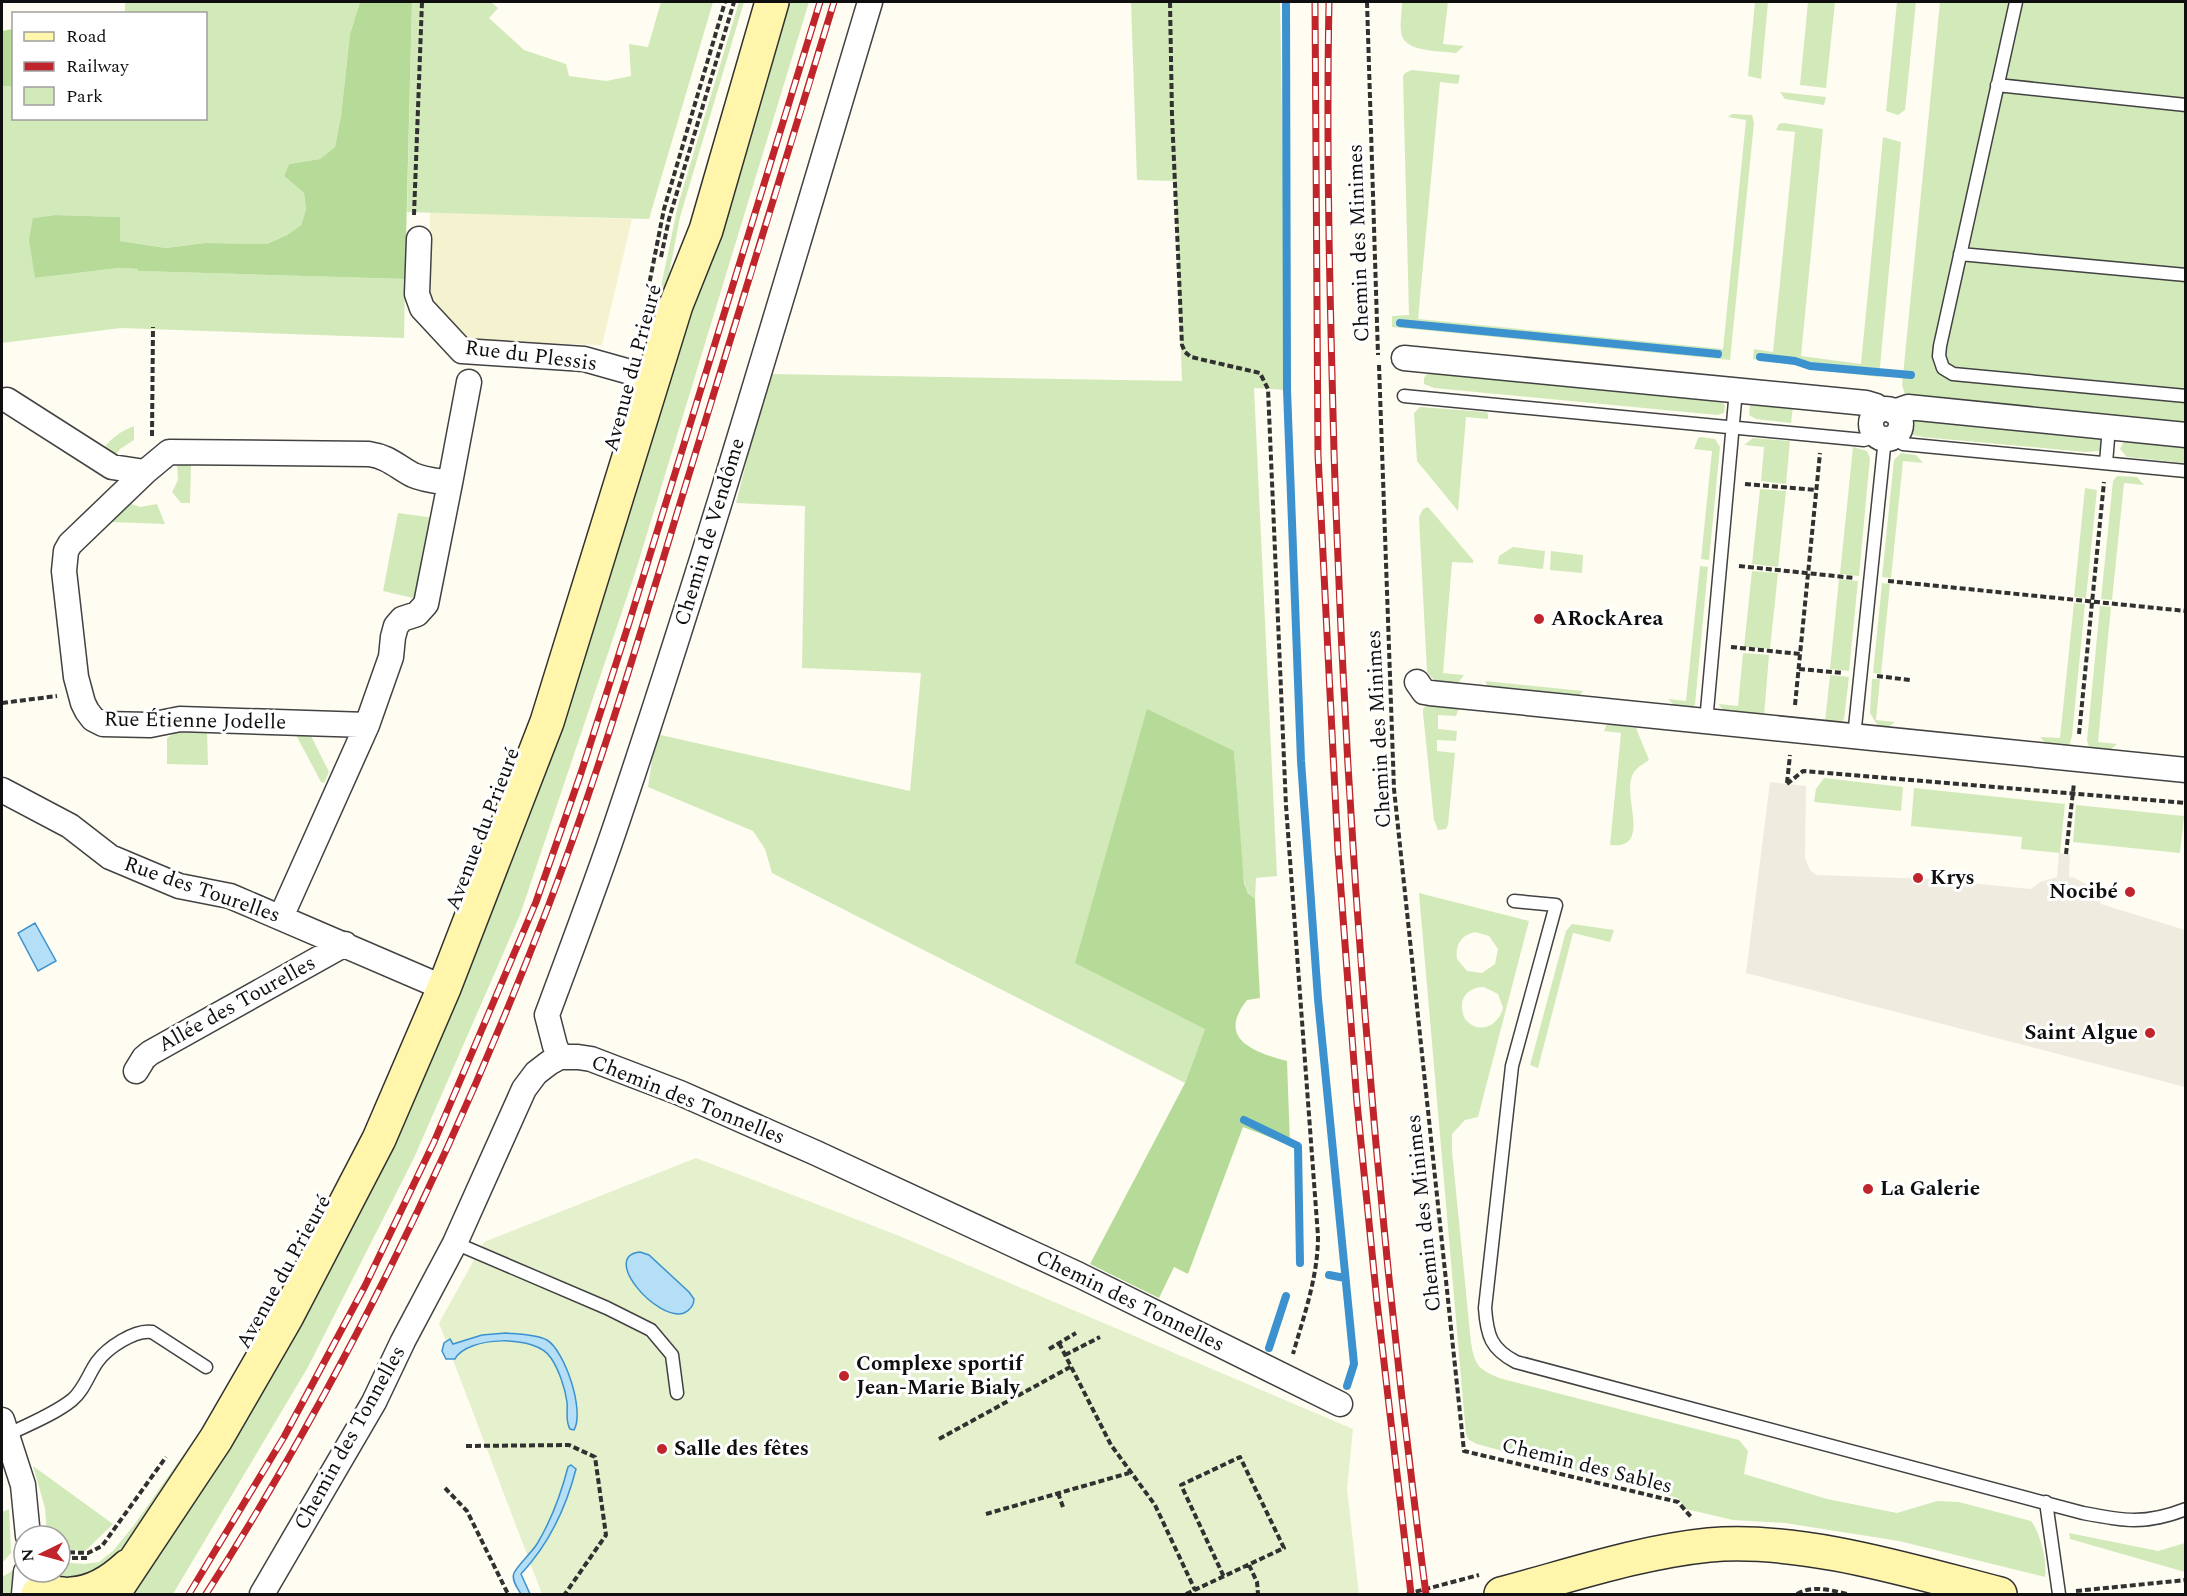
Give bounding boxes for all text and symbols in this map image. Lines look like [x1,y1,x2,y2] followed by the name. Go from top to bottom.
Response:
[12,12,207,120] legend
[66,23,107,50] text: Road
[66,53,130,80] text: Railway
[66,83,103,110] text: Park
[1340,143,1378,343] street label: Chemin des Minimes
[595,281,671,455] street label: Avenue du Prieuré
[463,332,599,380] street label: Rue du Plessis
[666,434,754,630] street label: Chemin de Vendôme
[1551,603,1664,635] place label: ARockArea
[1532,612,1546,626] marker: ARockArea
[1358,629,1400,829] street label: Chemin des Minimes
[104,703,286,739] street label: Rue Étienne Jodelle
[437,743,529,915] street label: Avenue du Prieuré
[119,848,285,932] street label: Rue des Tourelles
[1930,862,1975,894] place label: Krys
[1911,871,1925,885] marker: Krys
[2049,876,2118,908] place label: Nocibé
[2123,885,2137,899] marker: Nocibé
[152,947,322,1061] street label: Allée des Tourelles
[2024,1017,2138,1049] place label: Saint Algue
[2143,1026,2157,1040] marker: Saint Algue
[586,1046,790,1154] street label: Chemin des Tonnelles
[1398,1113,1450,1313] street label: Chemin des Minimes
[1880,1173,1980,1205] place label: La Galerie
[1861,1182,1875,1196] marker: La Galerie
[228,1189,340,1355] street label: Avenue du Prieuré
[1030,1241,1230,1361] street label: Chemin des Tonnelles
[286,1340,414,1536] street label: Chemin des Tonnelles
[856,1348,1024,1404] place label: Complexe sportif Jean-Marie Bialy
[837,1369,851,1383] marker: Complexe sportif Jean-Marie Bialy
[1498,1429,1676,1503] street label: Chemin des Sables
[674,1433,809,1465] place label: Salle des fêtes
[655,1442,669,1456] marker: Salle des fêtes
[12,1524,72,1584] north arrow
[16,1548,41,1563] text: N

